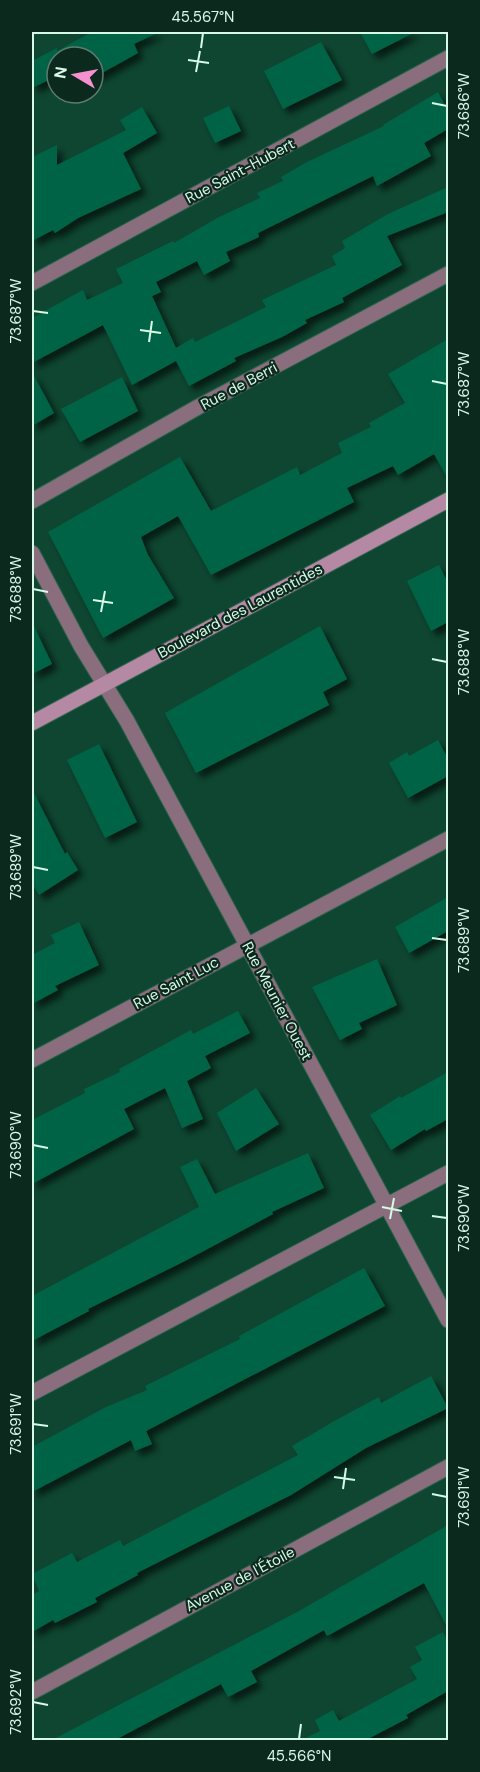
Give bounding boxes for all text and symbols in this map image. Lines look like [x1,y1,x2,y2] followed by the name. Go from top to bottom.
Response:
[172,7,234,27] text: 45.567°N
[45,45,105,105] north arrow
[49,65,72,80] text: N
[454,72,474,139] text: 73.686°W
[182,134,298,208] street label: Rue Saint-Hubert
[6,278,26,343] text: 73.687°W
[454,351,474,416] text: 73.687°W
[197,357,281,415] street label: Rue de Berri
[6,555,26,622] text: 73.688°W
[154,559,326,663] street label: Boulevard des Laurentides
[454,628,474,695] text: 73.688°W
[6,833,26,900] text: 73.689°W
[454,906,474,973] text: 73.689°W
[237,938,317,1064] street label: Rue Meunier Ouest
[130,952,222,1014] street label: Rue Saint Luc
[6,1111,26,1179] text: 73.690°W
[454,1184,474,1252] text: 73.690°W
[6,1393,26,1455] text: 73.691°W
[454,1466,474,1528] text: 73.691°W
[182,1542,298,1616] street label: Avenue de l'Étoile
[6,1669,26,1735] text: 73.692°W
[267,1746,331,1766] text: 45.566°N

